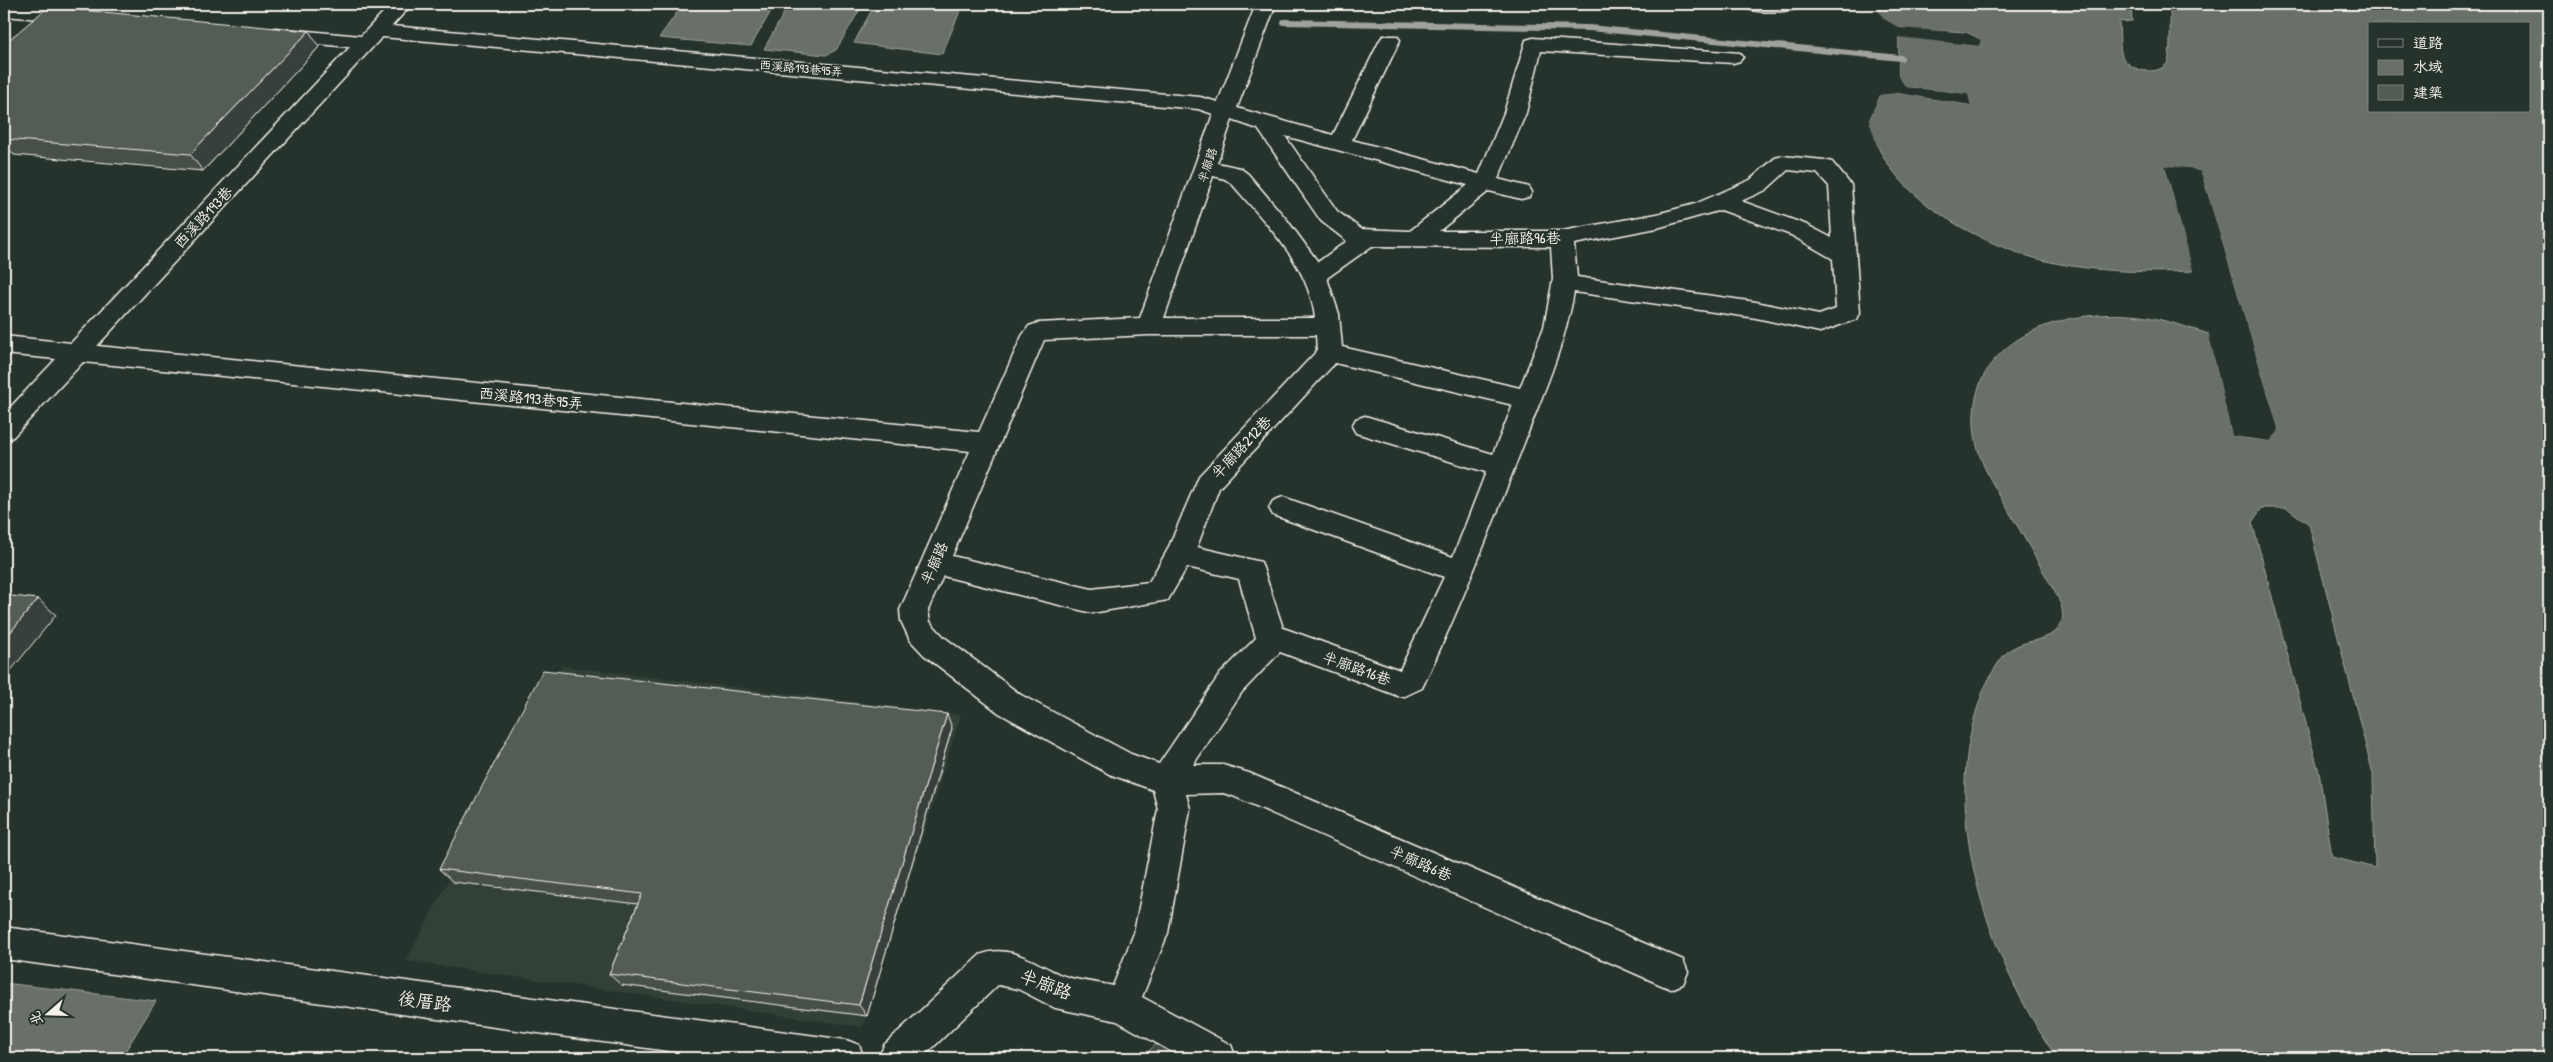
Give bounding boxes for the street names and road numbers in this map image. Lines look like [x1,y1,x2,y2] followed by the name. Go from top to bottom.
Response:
[759,56,843,80] street label: 西溪路193巷95弄
[1193,145,1221,185] street label: 半廍路
[169,181,237,253] street label: 西溪路193巷
[1489,227,1561,249] street label: 半廍路96巷
[478,382,584,414] street label: 西溪路193巷95弄
[1206,411,1276,483] street label: 半廍路212巷
[915,538,953,588] street label: 半廍路
[1320,646,1394,690] street label: 半廍路16巷
[1387,840,1455,886] street label: 半廍路6巷
[1016,963,1076,1005] street label: 半廍路
[397,985,453,1017] street label: 後厝路

